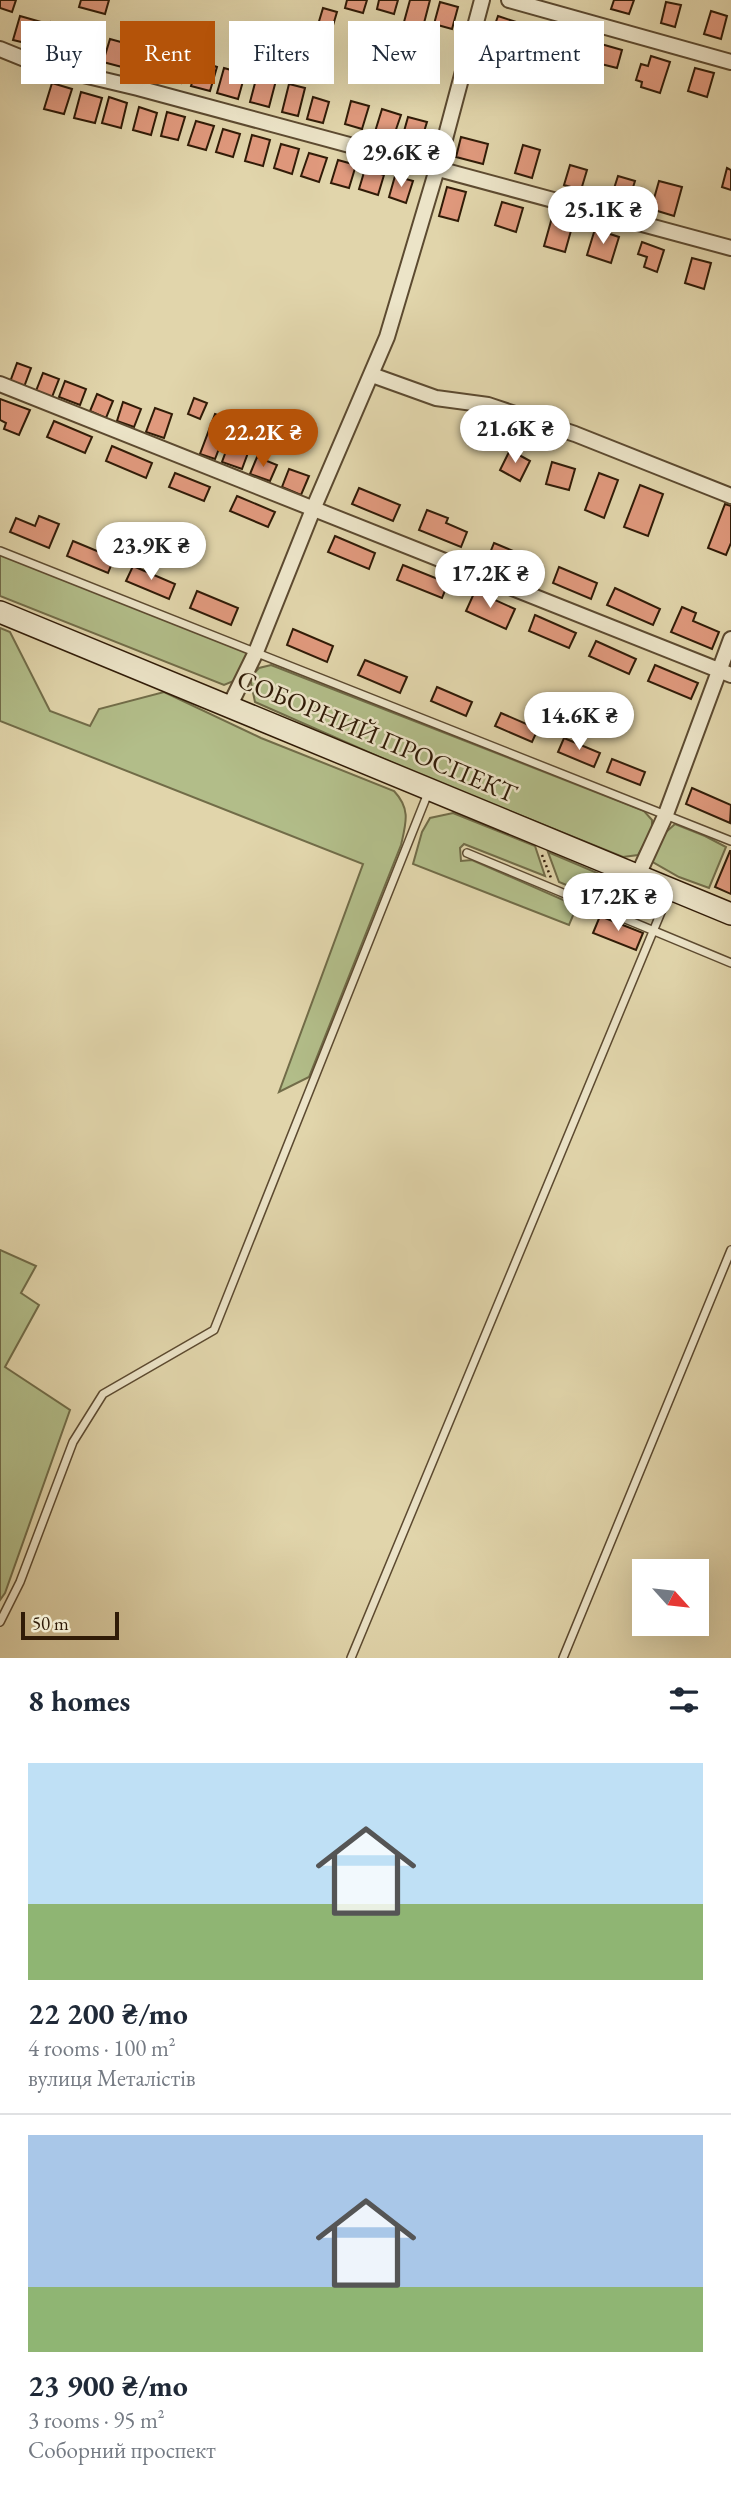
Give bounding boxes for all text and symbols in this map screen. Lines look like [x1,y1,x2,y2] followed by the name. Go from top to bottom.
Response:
[21,21,106,84] chip: Buy
[120,21,215,84] chip: Rent
[229,21,334,84] chip: Filters
[348,21,440,84] chip: New
[454,21,604,84] chip: Apartment
[336,130,466,189] pin: 29.6K ₴
[362,137,440,167] text: 29.6K ₴
[538,187,668,246] pin: 25.1K ₴
[564,194,642,224] text: 25.1K ₴
[450,406,580,465] pin: 21.6K ₴
[198,410,328,469] pin: 22.2K ₴
[476,413,554,443] text: 21.6K ₴
[224,417,302,447] text: 22.2K ₴
[86,522,216,582] pin: 23.9K ₴
[112,530,190,560] text: 23.9K ₴
[425,550,555,610] pin: 17.2K ₴
[451,558,529,588] text: 17.2K ₴
[232,662,523,811] street label: СОБОРНИЙ ПРОСПЕКТ
[514,692,644,752] pin: 14.6K ₴
[540,700,618,730] text: 14.6K ₴
[553,874,683,933] pin: 17.2K ₴
[579,881,657,911] text: 17.2K ₴
[632,1559,709,1636] north arrow
[632,1559,709,1636] map controls
[21,1609,119,1641] scale bar
[32,1611,69,1636] text: 50 m
[28,1681,130,1720] text: 8 homes
[665,1681,703,1719] icon: filters
[303,1808,429,1934] icon: home
[28,1994,188,2033] text: 22 200 ₴/mo
[28,2033,176,2063] text: 4 rooms · 100 m²
[28,2063,196,2093] text: вулиця Металістів
[303,2180,429,2306] icon: home
[28,2366,188,2405] text: 23 900 ₴/mo
[28,2405,165,2435] text: 3 rooms · 95 m²
[28,2435,216,2465] text: Соборний проспект

